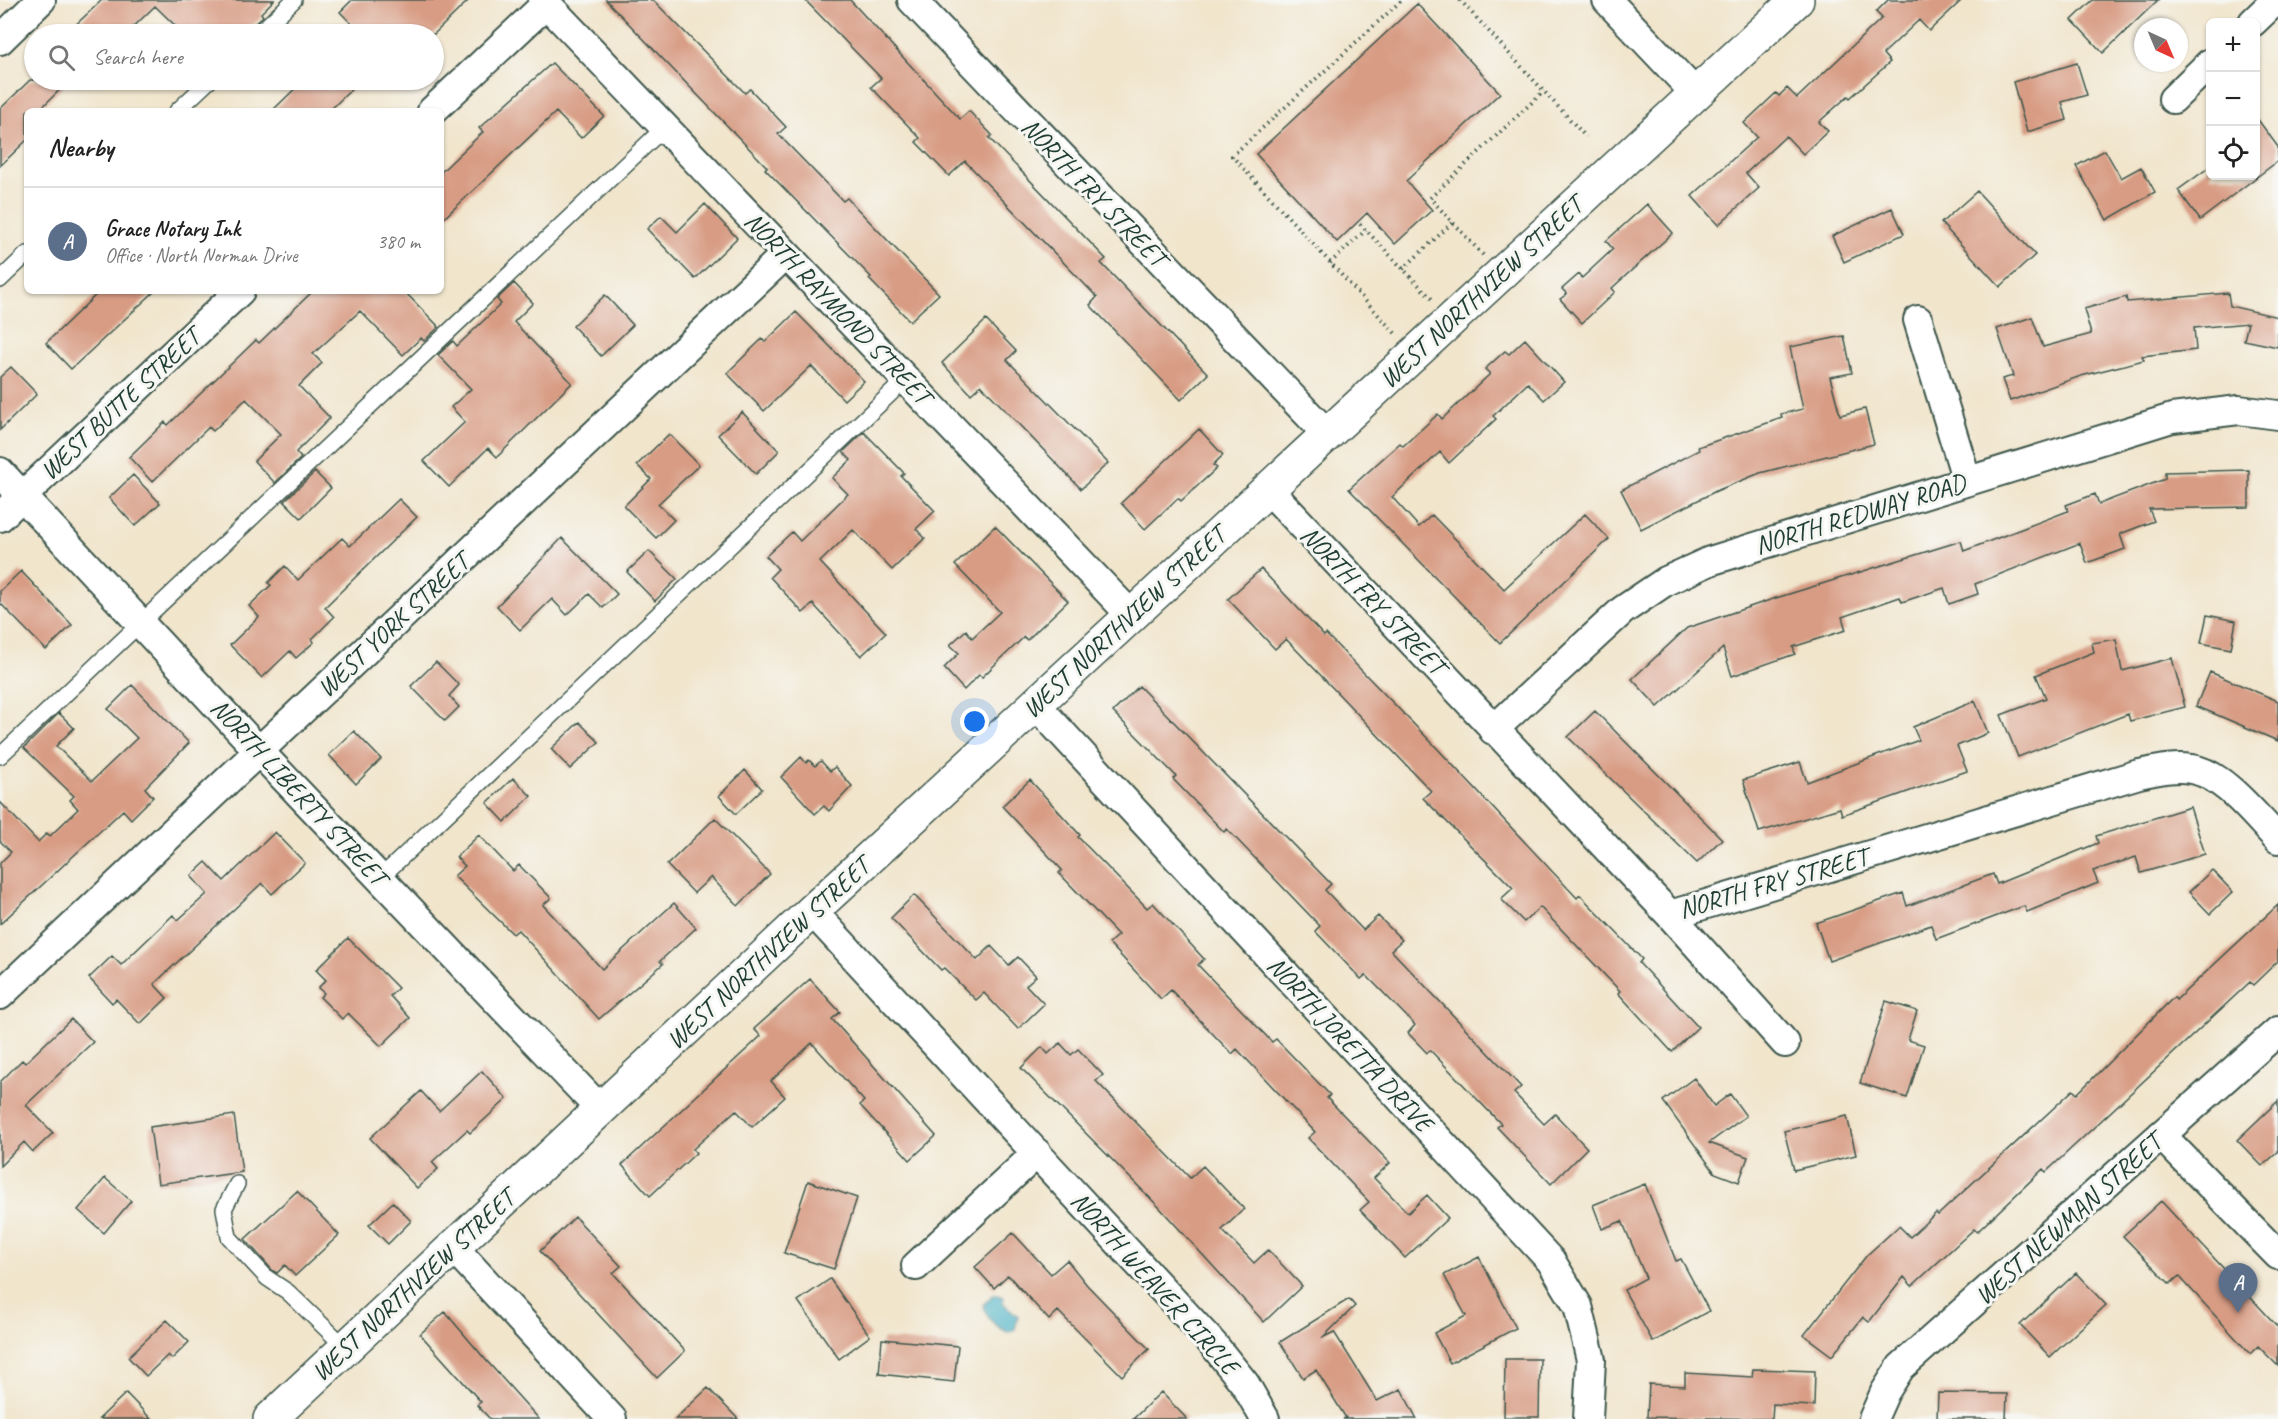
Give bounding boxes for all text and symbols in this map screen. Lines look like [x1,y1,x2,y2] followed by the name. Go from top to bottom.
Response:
[2134,18,2188,72] north arrow
[2206,18,2260,180] map controls
[2206,18,2260,72] button: +
[24,24,444,90] search box
[45,41,78,74] icon: search
[93,43,183,71] text: Search here
[2206,72,2260,126] button: −
[1015,111,1178,278] street label: NORTH FRY STREET
[2206,126,2260,180] button: locate
[48,131,113,164] text: Nearby
[1372,186,1593,395] street label: WEST NORTHVIEW STREET
[737,205,942,415] street label: NORTH RAYMOND STREET
[105,215,240,243] text: Grace Notary Ink
[62,229,73,254] text: A
[377,229,420,254] text: 380 m
[105,243,298,268] text: Office · North Norman Drive
[33,318,211,487] street label: WEST BUTTE STREET
[1751,466,1971,562] street label: NORTH REDWAY ROAD
[1015,516,1236,725] street label: WEST NORTHVIEW STREET
[1294,519,1457,686] street label: NORTH FRY STREET
[310,542,480,704] street label: WEST YORK STREET
[204,691,398,896] street label: NORTH LIBERTY STREET
[960,707,989,736] your location
[1675,839,1877,926] street label: NORTH FRY STREET
[659,847,880,1056] street label: WEST NORTHVIEW STREET
[1260,949,1443,1142] street label: NORTH JORETTA DRIVE
[1968,1122,2173,1312] street label: WEST NEWMAN STREET
[304,1179,525,1388] street label: WEST NORTHVIEW STREET
[1064,1184,1249,1384] street label: NORTH WEAVER CIRCLE
[2218,1264,2258,1313] pin: A

